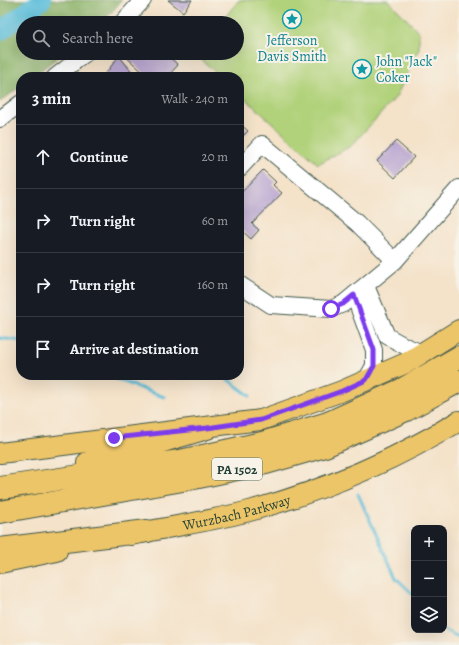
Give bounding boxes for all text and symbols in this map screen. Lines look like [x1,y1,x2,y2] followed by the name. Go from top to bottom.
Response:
[281,8,303,30] place icon: Jefferson Davis Smith
[16,16,244,60] search box
[30,27,52,49] icon: search
[62,28,133,48] text: Search here
[257,31,327,66] place label: Jefferson Davis Smith
[376,52,437,87] place label: John "Jack" Coker
[351,58,373,80] place icon: John "Jack" Coker
[32,87,71,110] text: 3 min
[161,90,228,107] text: Walk · 240 m
[32,146,54,168] icon: ahead
[70,147,128,167] text: Continue
[202,148,228,165] text: 20 m
[32,210,54,232] icon: right
[70,211,135,231] text: Turn right
[202,212,228,229] text: 60 m
[32,274,54,296] icon: right
[70,275,135,295] text: Turn right
[197,276,228,293] text: 160 m
[322,300,340,318] route start
[32,338,54,360] icon: arrive
[70,339,199,359] text: Arrive at destination
[105,429,123,447] route end
[212,458,262,480] road number: PA 1502
[180,490,294,535] street label: Wurzbach Parkway
[411,525,447,633] map controls
[411,525,447,561] button: +
[411,561,447,597] button: −
[411,597,447,633] button: layers

